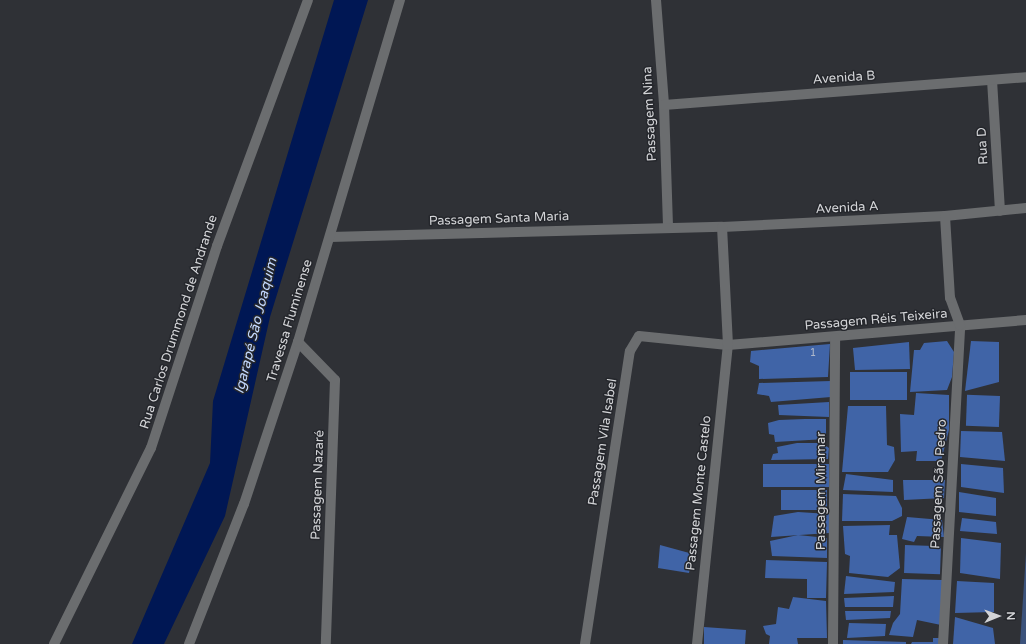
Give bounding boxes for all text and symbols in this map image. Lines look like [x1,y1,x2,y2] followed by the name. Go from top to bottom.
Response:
[640,66,660,162] street label: Passagem Nina
[812,68,876,88] street label: Avenida B
[974,127,992,165] street label: Rua D
[815,199,879,217] street label: Avenida A
[429,209,569,229] street label: Passagem Santa Maria
[137,213,221,431] street label: Rua Carlos Drummond de Andrande
[231,256,281,396] water label: Igarapé São Joaquim
[264,258,316,384] street label: Travessa Fluminense
[804,306,948,334] street label: Passagem Réis Teixeira
[810,346,816,360] house number: 1
[585,377,621,507] street label: Passagem Vila Isabel
[683,415,715,571] street label: Passagem Monte Castelo
[928,419,950,549] street label: Passagem São Pedro
[308,430,328,540] street label: Passagem Nazaré
[813,432,829,550] street label: Passagem Miramar
[978,596,1018,636] north arrow
[1004,611,1017,620] text: N

